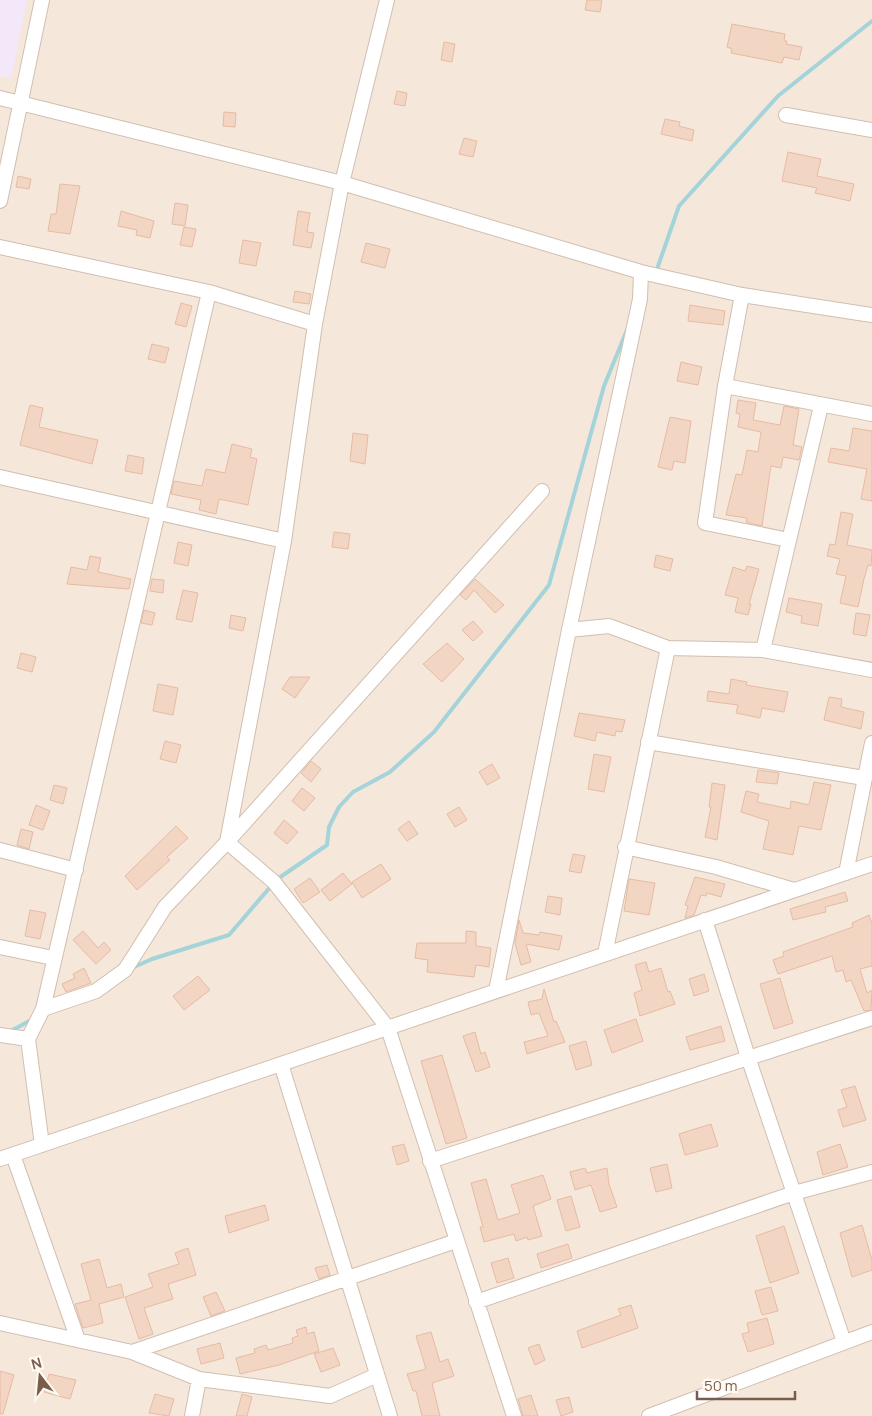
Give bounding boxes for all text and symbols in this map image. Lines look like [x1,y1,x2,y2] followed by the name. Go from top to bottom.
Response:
[15,1351,65,1401] north arrow
[29,1353,44,1374] text: N
[697,1368,794,1400] scale bar
[704,1375,738,1396] text: 50 m

